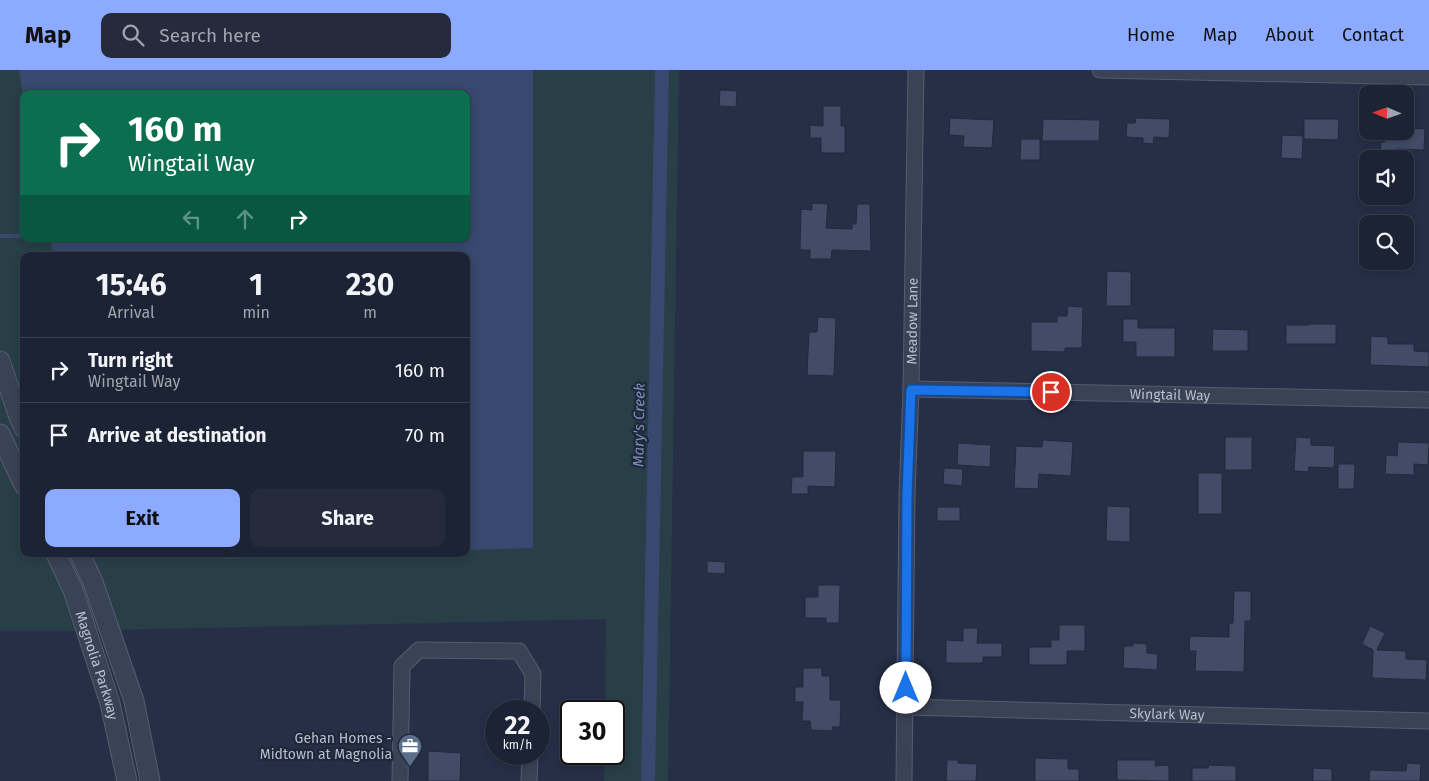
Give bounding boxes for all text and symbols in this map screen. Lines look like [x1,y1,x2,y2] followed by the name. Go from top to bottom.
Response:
[101,13,451,58] search box
[25,21,71,49] text: Map
[119,21,147,49] icon: search
[159,24,261,47] text: Search here
[1127,24,1175,46] text: Home
[1203,24,1237,46] text: Map
[1265,24,1314,46] text: About
[1342,24,1404,46] text: Contact
[1359,85,1414,140] north arrow
[1359,85,1414,270] map controls
[128,108,222,150] text: 160 m
[45,110,110,175] icon: right
[128,150,255,177] text: Wingtail Way
[1359,150,1414,205] button: sound
[178,205,206,233] icon: left
[231,205,259,233] icon: ahead
[284,205,312,233] icon: right
[1359,215,1414,270] button: search
[96,267,167,303] text: 15:46
[249,267,263,303] text: 1
[346,267,394,303] text: 230
[903,278,922,365] street label: Meadow Lane
[108,303,155,322] text: Arrival
[242,303,270,322] text: min
[363,303,377,322] text: m
[88,349,173,372] text: Turn right
[45,356,73,384] icon: right
[395,359,445,382] text: 160 m
[1030,371,1072,413] pin
[88,372,180,391] text: Wingtail Way
[1037,378,1065,406] icon: arrive
[629,383,649,467] water label: Mary's Creek
[1129,386,1211,404] street label: Wingtail Way
[45,421,73,449] icon: arrive
[88,424,267,447] text: Arrive at destination
[405,424,445,447] text: 70 m
[45,489,240,547] button: Exit
[250,489,445,547] button: Share
[71,609,121,722] street label: Magnolia Parkway
[879,661,931,713] position arrow
[560,700,625,765] speed limit sign: 30
[1129,705,1205,724] street label: Skylark Way
[505,711,530,741] text: 22
[260,730,392,763] place label: Gehan Homes - Midtown at Magnolia
[397,733,423,767] office icon: Gehan Homes - Midtown at Magnolia
[503,738,532,752] text: km/h

